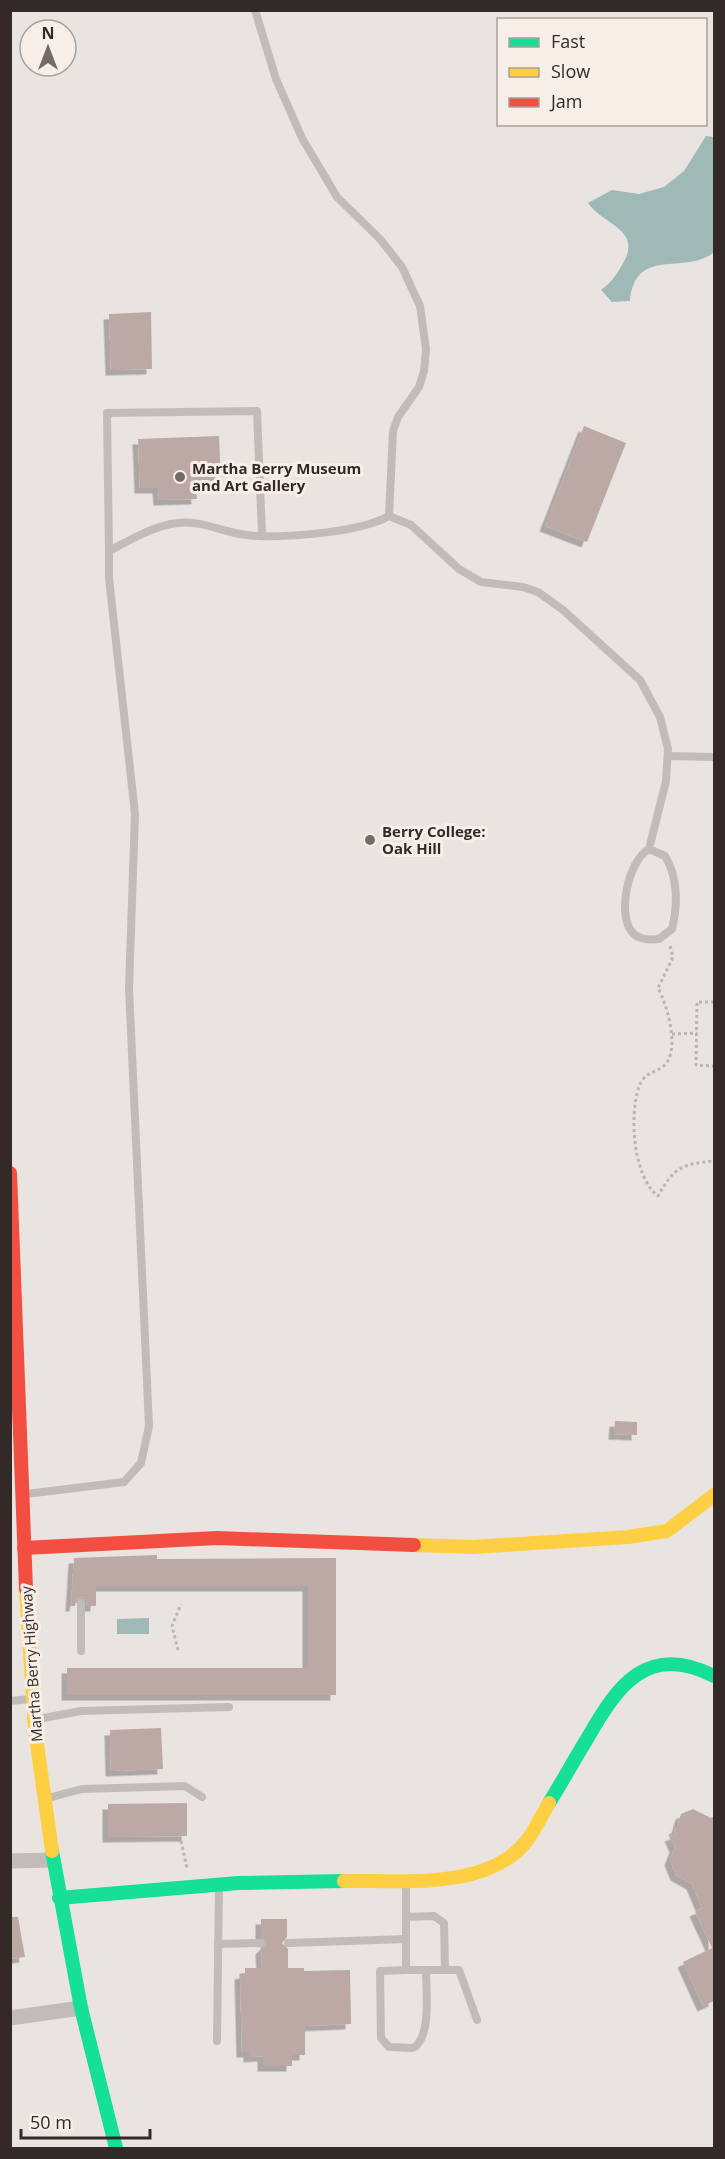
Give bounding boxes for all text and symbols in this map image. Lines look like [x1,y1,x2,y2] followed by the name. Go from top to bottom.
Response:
[18,18,78,78] north arrow
[497,18,707,126] legend
[41,22,55,44] text: N
[551,29,585,53] text: Fast
[551,59,590,83] text: Slow
[549,89,583,113] text: Jam
[192,458,361,495] place label: Martha Berry Museum and Art Gallery
[173,470,187,484] marker: Martha Berry Museum and Art Gallery
[382,821,485,858] place label: Berry College: Oak Hill
[363,833,377,847] marker: Berry College: Oak Hill
[16,1585,46,1743] street label: Martha Berry Highway
[21,2102,150,2140] scale bar
[30,2110,72,2134] text: 50 m

